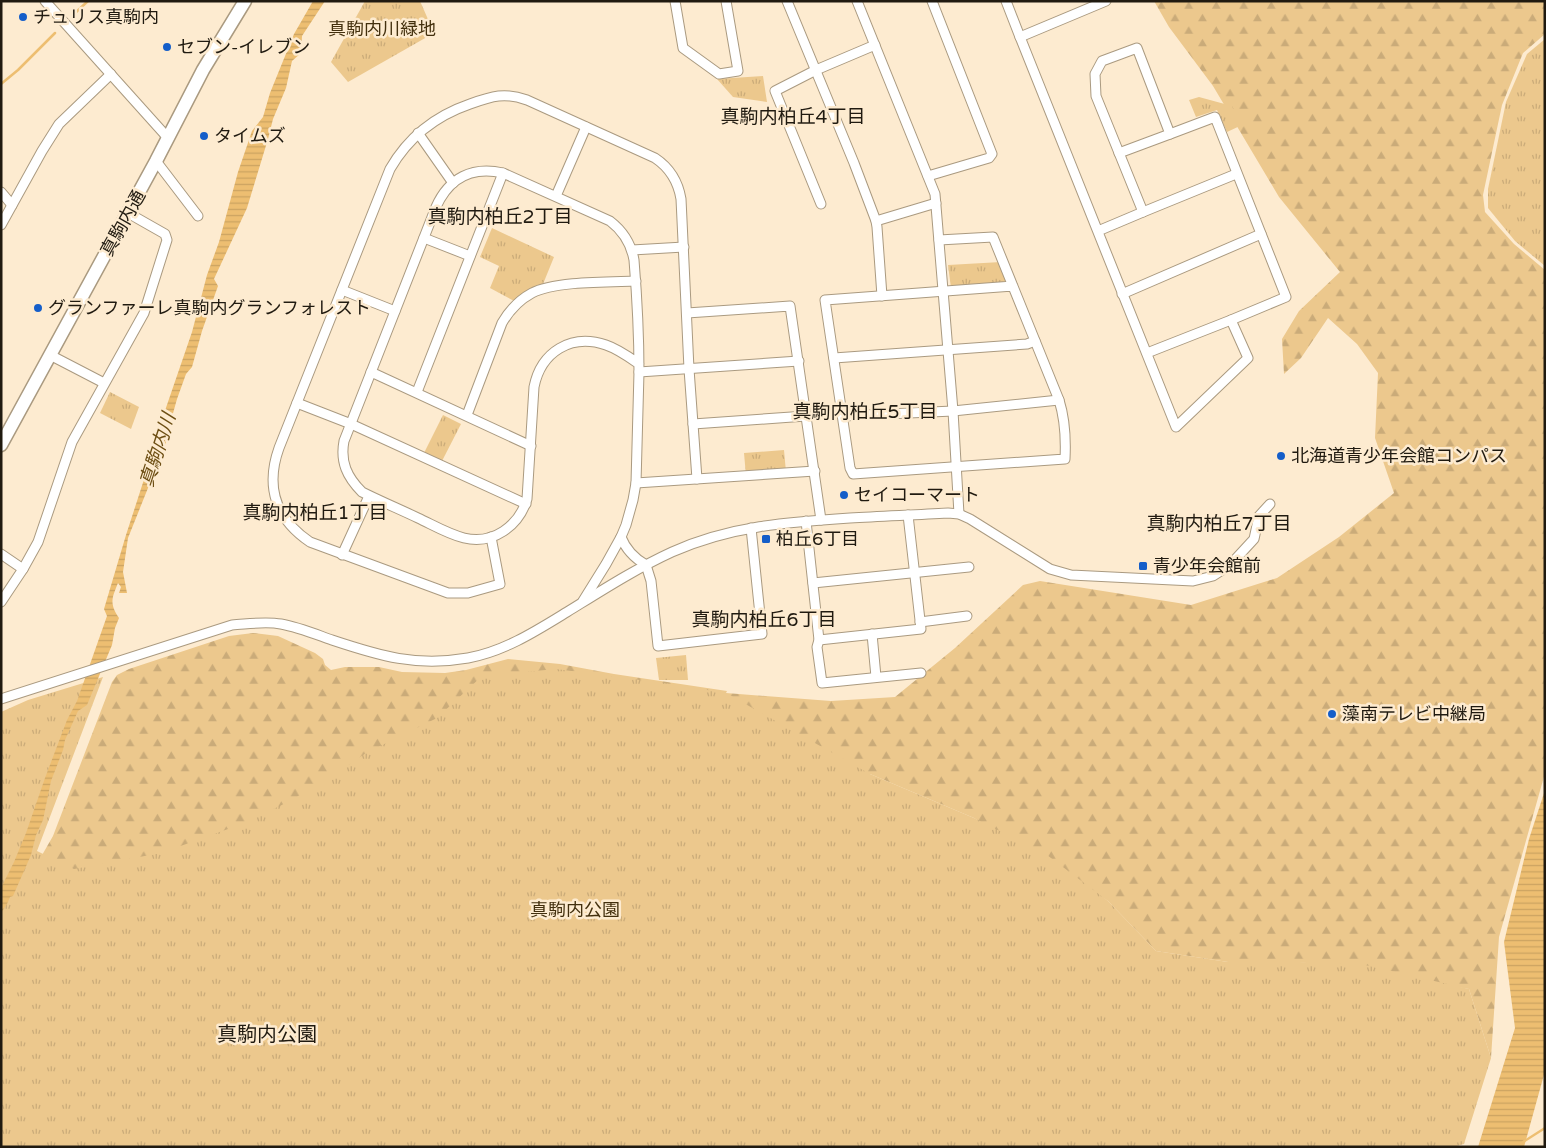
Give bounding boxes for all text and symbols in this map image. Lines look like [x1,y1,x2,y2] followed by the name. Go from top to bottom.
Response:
[33,6,159,28] place label: チュリス真駒内
[17,11,29,23] marker: チュリス真駒内
[328,18,436,40] park label: 真駒内川緑地
[177,36,310,58] place label: セブン-イレブン
[161,41,173,53] marker: セブン-イレブン
[721,106,865,128] district label: 真駒内柏丘4丁目
[214,125,286,147] place label: タイムズ
[198,130,210,142] marker: タイムズ
[96,186,150,260] street label: 真駒内通
[428,206,572,228] district label: 真駒内柏丘2丁目
[48,297,371,319] place label: グランファーレ真駒内グランフォレスト
[32,302,44,314] marker: グランファーレ真駒内グランフォレスト
[793,401,937,423] district label: 真駒内柏丘5丁目
[136,409,181,490] water label: 真駒内川
[1291,445,1507,467] place label: 北海道青少年会館コンパス
[1275,450,1287,462] marker: 北海道青少年会館コンパス
[854,484,980,506] place label: セイコーマート
[838,489,850,501] marker: セイコーマート
[243,502,387,524] district label: 真駒内柏丘1丁目
[1147,513,1291,535] district label: 真駒内柏丘7丁目
[776,528,859,550] place label: 柏丘6丁目
[760,533,772,545] marker: 柏丘6丁目
[1153,555,1261,577] place label: 青少年会館前
[1137,560,1149,572] marker: 青少年会館前
[692,609,836,631] district label: 真駒内柏丘6丁目
[1342,703,1486,725] place label: 藻南テレビ中継局
[1326,708,1338,720] marker: 藻南テレビ中継局
[530,899,620,921] park label: 真駒内公園
[217,1023,317,1047] district label: 真駒内公園

